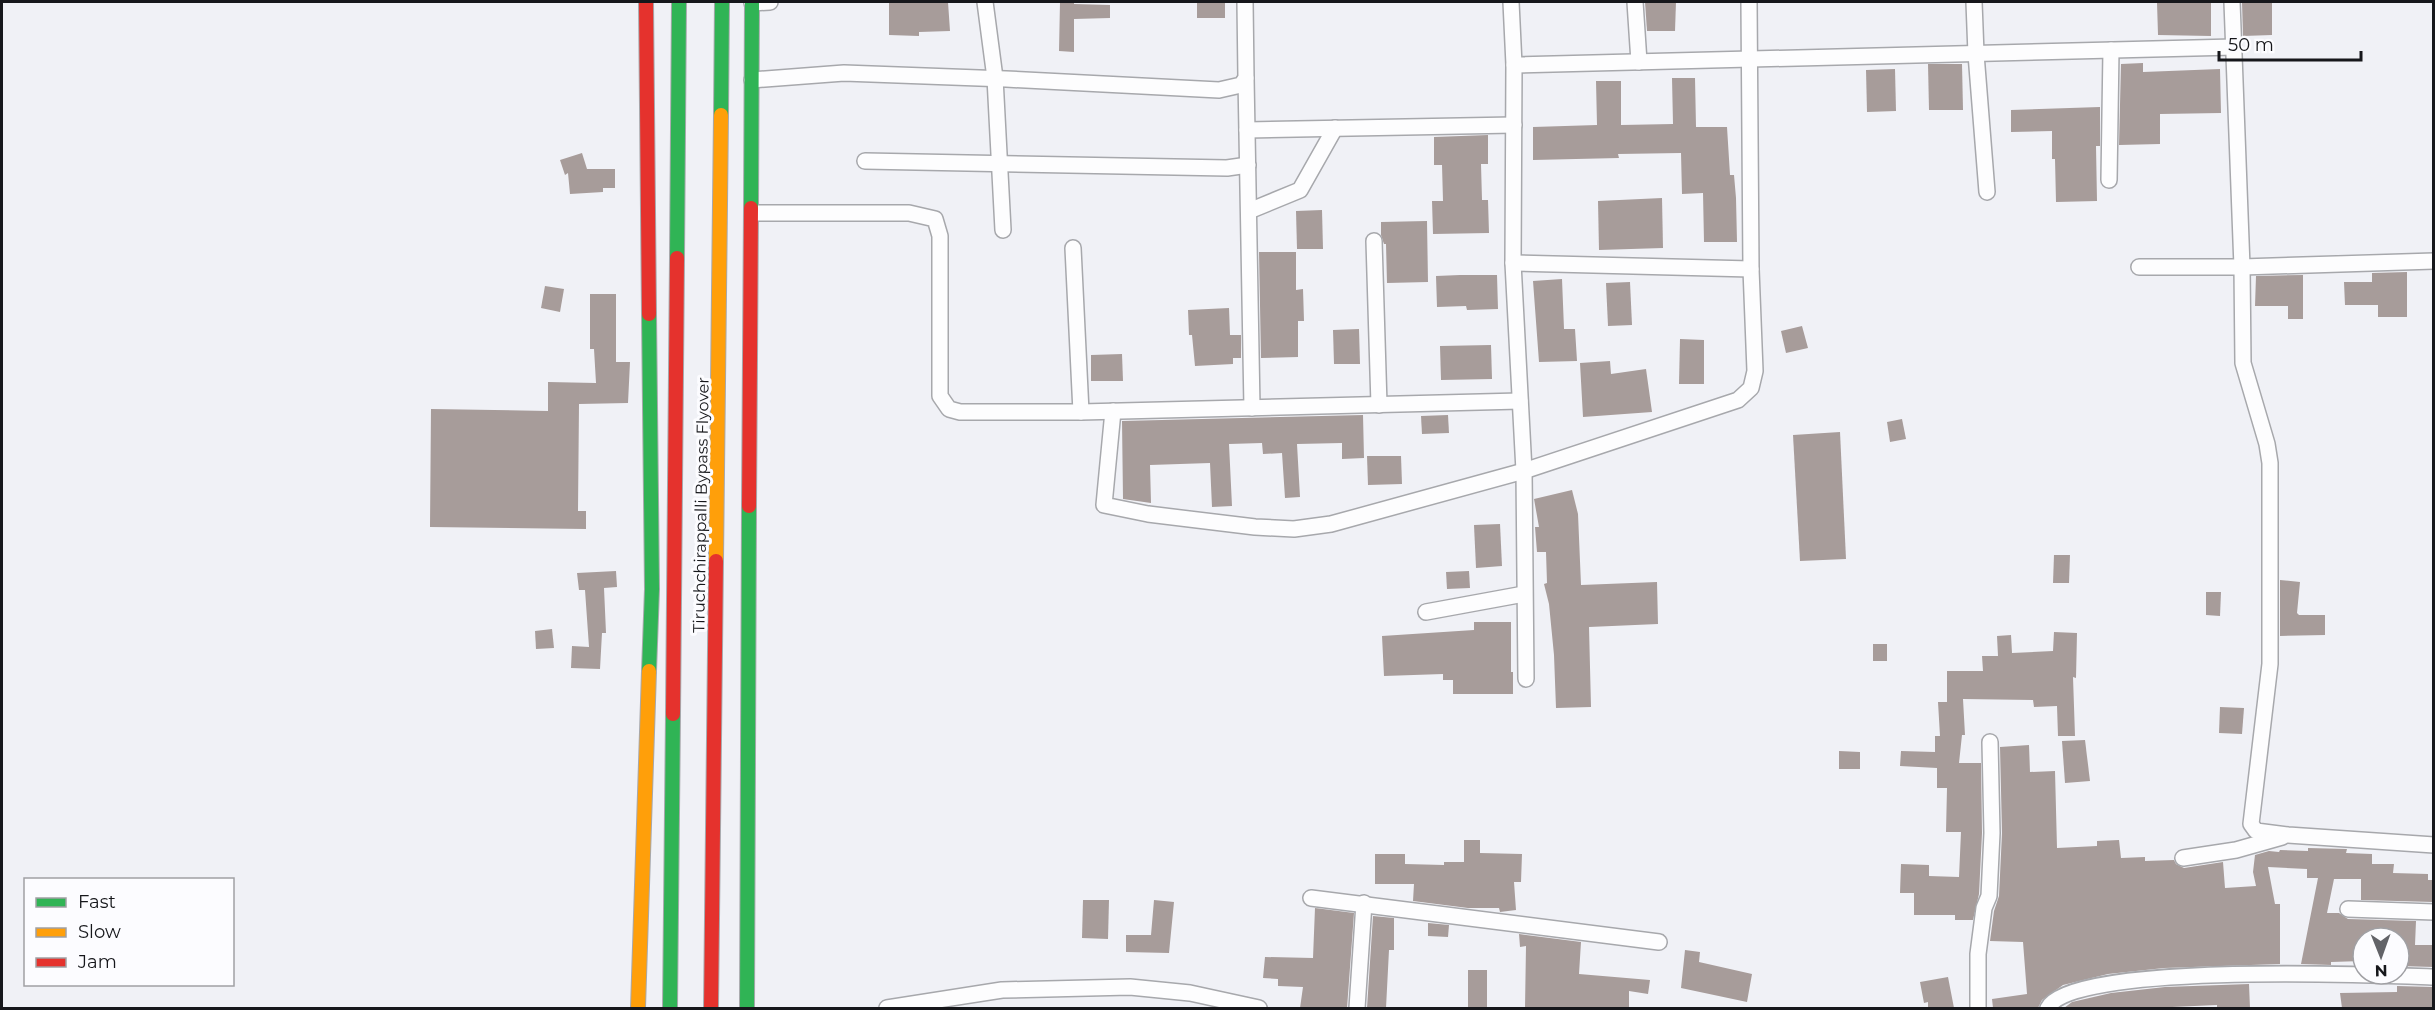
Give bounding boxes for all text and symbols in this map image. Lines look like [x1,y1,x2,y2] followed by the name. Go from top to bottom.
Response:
[2219,24,2362,62] scale bar
[2228,34,2274,56] text: 50 m
[689,377,713,633] street label: Tiruchchirappalli Bypass Flyover
[24,878,234,986] legend
[78,891,116,913] text: Fast
[78,921,121,943] text: Slow
[2351,926,2411,986] north arrow
[77,951,117,973] text: Jam
[2375,961,2388,980] text: N

